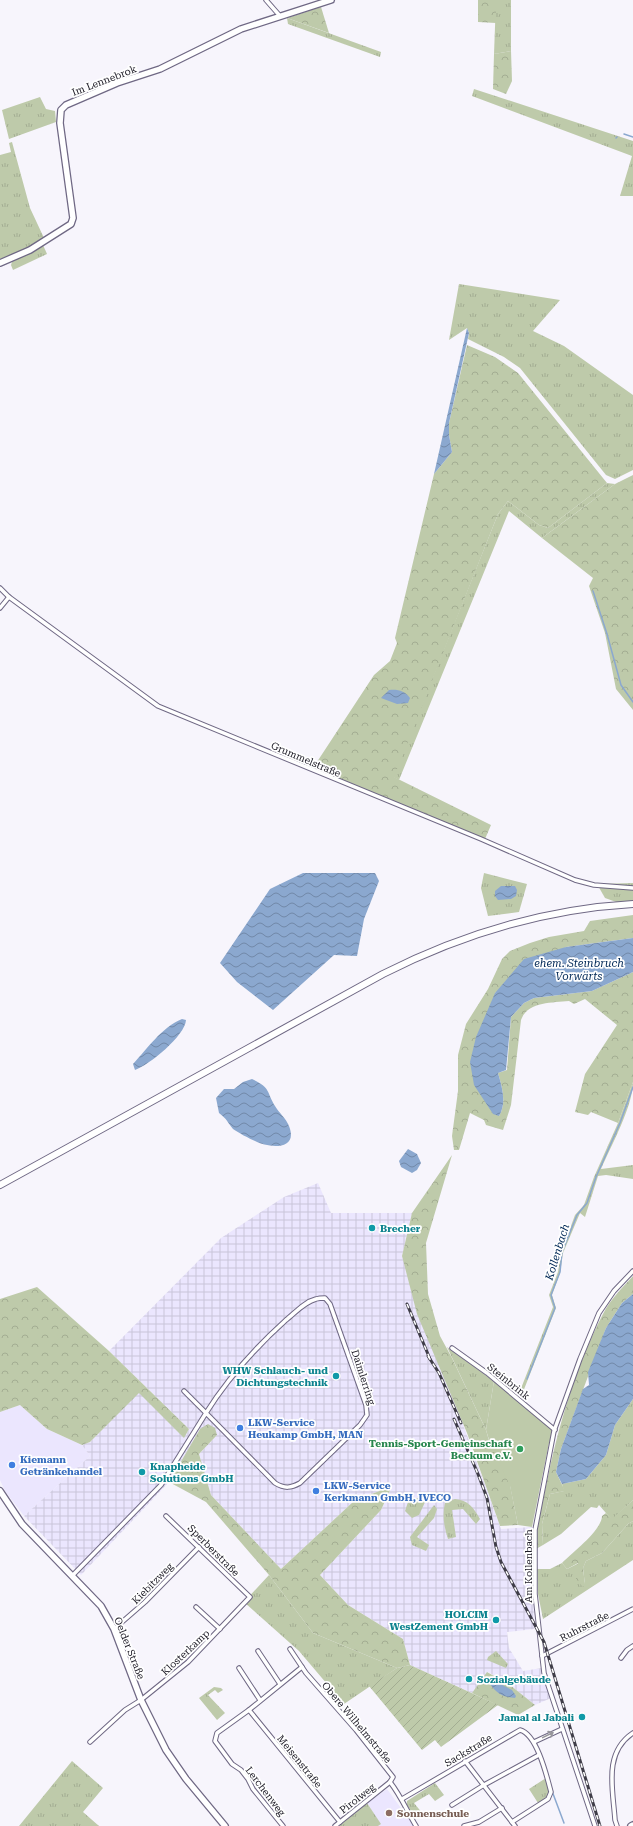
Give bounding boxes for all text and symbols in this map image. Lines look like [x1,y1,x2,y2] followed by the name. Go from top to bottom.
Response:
[70,63,139,98] street label: Im Lennebrok
[269,740,343,779] street label: Grummelstraße
[534,957,624,983] water label: ehem. Steinbruch Vorwärts
[542,1222,572,1283] water label: Kollenbach
[367,1223,377,1233] marker: Brecher
[380,1223,421,1234] place label: Brecher
[349,1348,378,1406] street label: Daimlerring
[485,1361,533,1402] street label: Steinbrink
[223,1365,328,1388] place label: WHW Schlauch- und Dichtungstechnik
[331,1371,341,1381] marker: WHW Schlauch- und Dichtungstechnik
[248,1417,363,1440] place label: LKW-Service Heukamp GmbH, MAN
[235,1423,245,1433] marker: LKW-Service Heukamp GmbH, MAN
[369,1438,512,1461] place label: Tennis-Sport-Gemeinschaft Beckum e.V.
[515,1444,525,1454] marker: Tennis-Sport-Gemeinschaft Beckum e.V.
[20,1454,103,1477] place label: Kiemann Getränkehandel
[7,1460,17,1470] marker: Kiemann Getränkehandel
[150,1461,233,1484] place label: Knapheide Solutions GmbH
[137,1467,147,1477] marker: Knapheide Solutions GmbH
[324,1480,451,1503] place label: LKW-Service Kerkmann GmbH, IVECO
[311,1486,321,1496] marker: LKW-Service Kerkmann GmbH, IVECO
[186,1522,242,1579] street label: Sperberstraße
[523,1529,534,1603] street label: Am Kollenbach
[130,1560,175,1606] street label: Kiebitzweg
[390,1609,488,1632] place label: HOLCIM WestZement GmbH
[558,1609,611,1643] street label: Ruhrstraße
[112,1615,147,1681] street label: Oelder Straße
[491,1615,501,1625] marker: HOLCIM WestZement GmbH
[159,1627,212,1677] street label: Klosterkamp
[464,1674,474,1684] marker: Sozialgebäude
[477,1674,551,1685] place label: Sozialgebäude
[320,1680,394,1765] street label: Obere Wilhelmstraße
[499,1712,575,1723] place label: Jamal al Jabali
[577,1712,587,1722] marker: Jamal al Jabali
[541,1731,553,1738] one-way arrow
[443,1732,494,1769] street label: Sackstraße
[275,1733,324,1790] street label: Meisenstraße
[244,1764,288,1818] street label: Lerchenweg
[337,1781,378,1816] street label: Pirolweg
[384,1808,394,1818] marker: Sonnenschule
[397,1808,469,1819] place label: Sonnenschule

